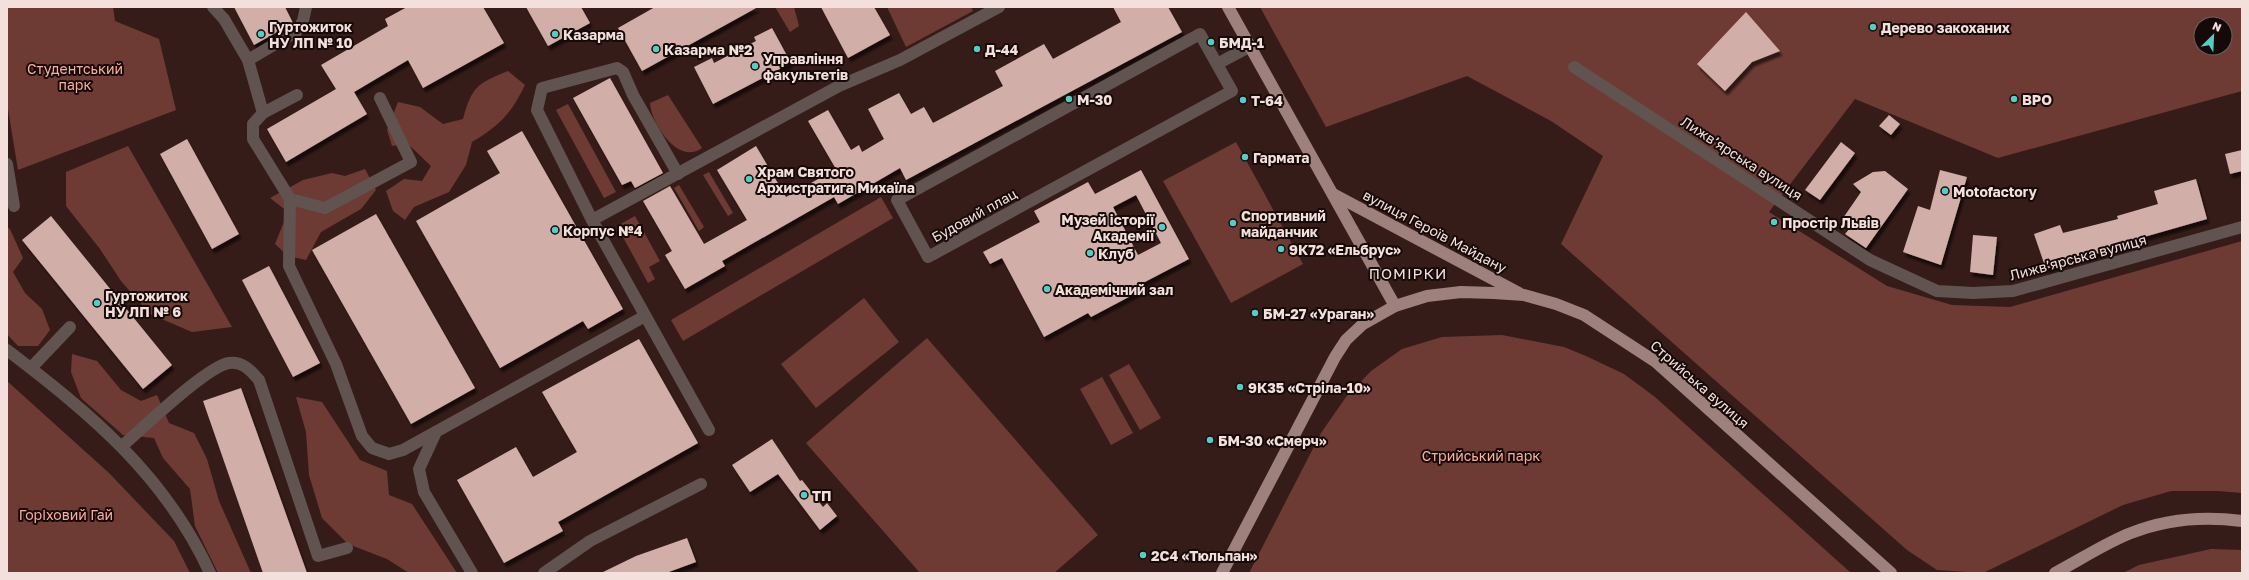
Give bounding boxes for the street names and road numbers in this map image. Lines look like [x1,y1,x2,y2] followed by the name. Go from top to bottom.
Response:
[1678,112,1806,204] street label: Лижвʼярська вулиця
[928,184,1020,245] street label: Будовий плац
[1360,186,1510,276] street label: вулиця Героїв Майдану
[2008,231,2148,283] street label: Лижвʼярська вулиця
[1647,337,1753,431] street label: Стрийська вулиця

